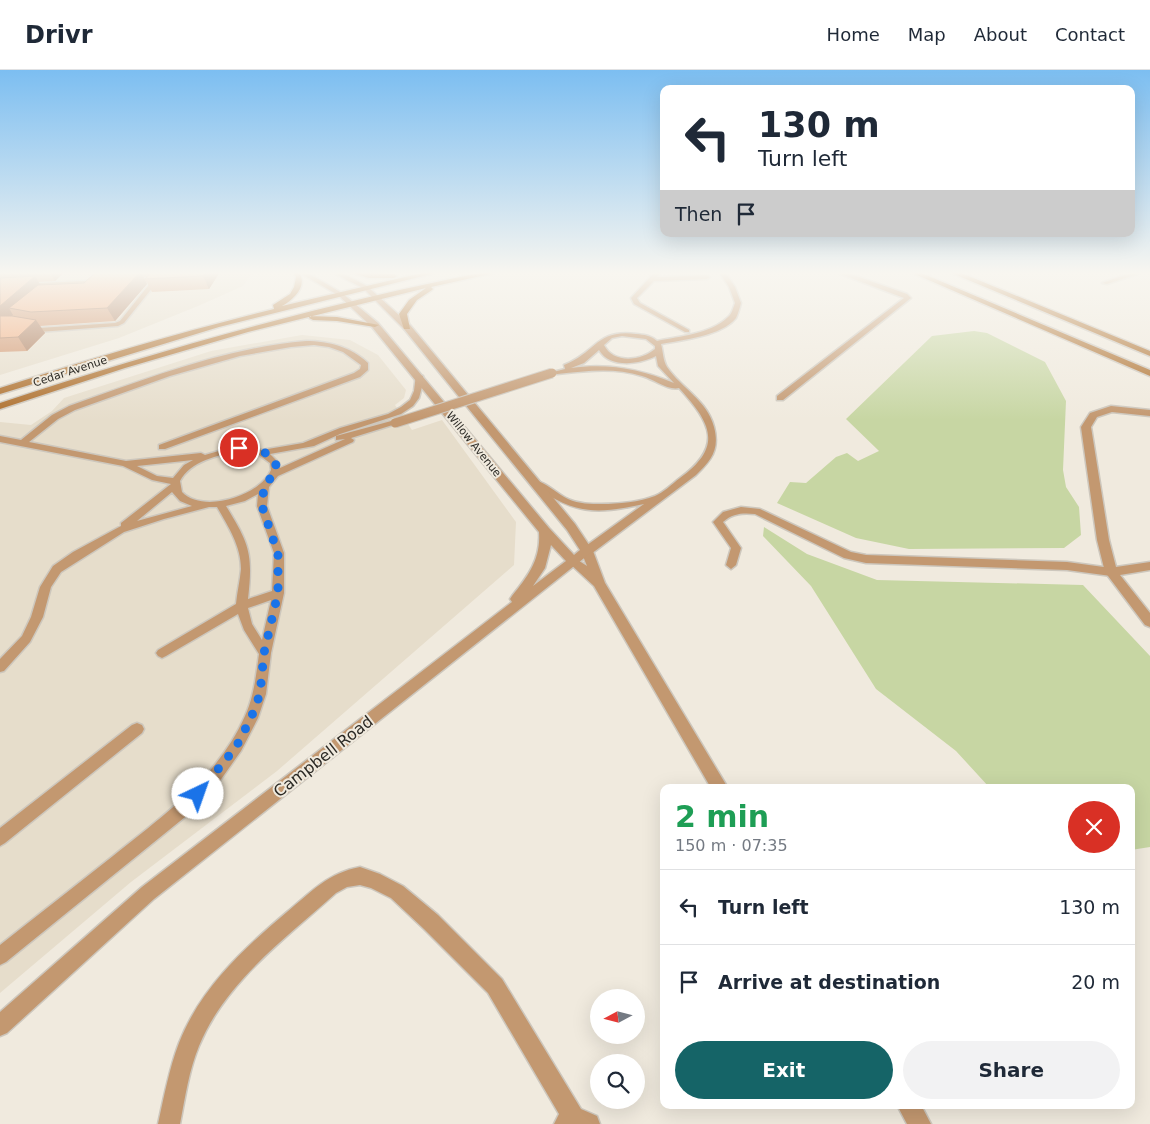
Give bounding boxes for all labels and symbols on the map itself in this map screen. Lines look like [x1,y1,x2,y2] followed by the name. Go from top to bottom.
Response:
[32,353,109,390] street label: Cedar Avenue
[443,409,504,480] street label: Willow Avenue
[218,427,260,469] pin
[270,712,377,801] street label: Campbell Road
[171,767,223,819] position arrow
[590,989,645,1044] north arrow

